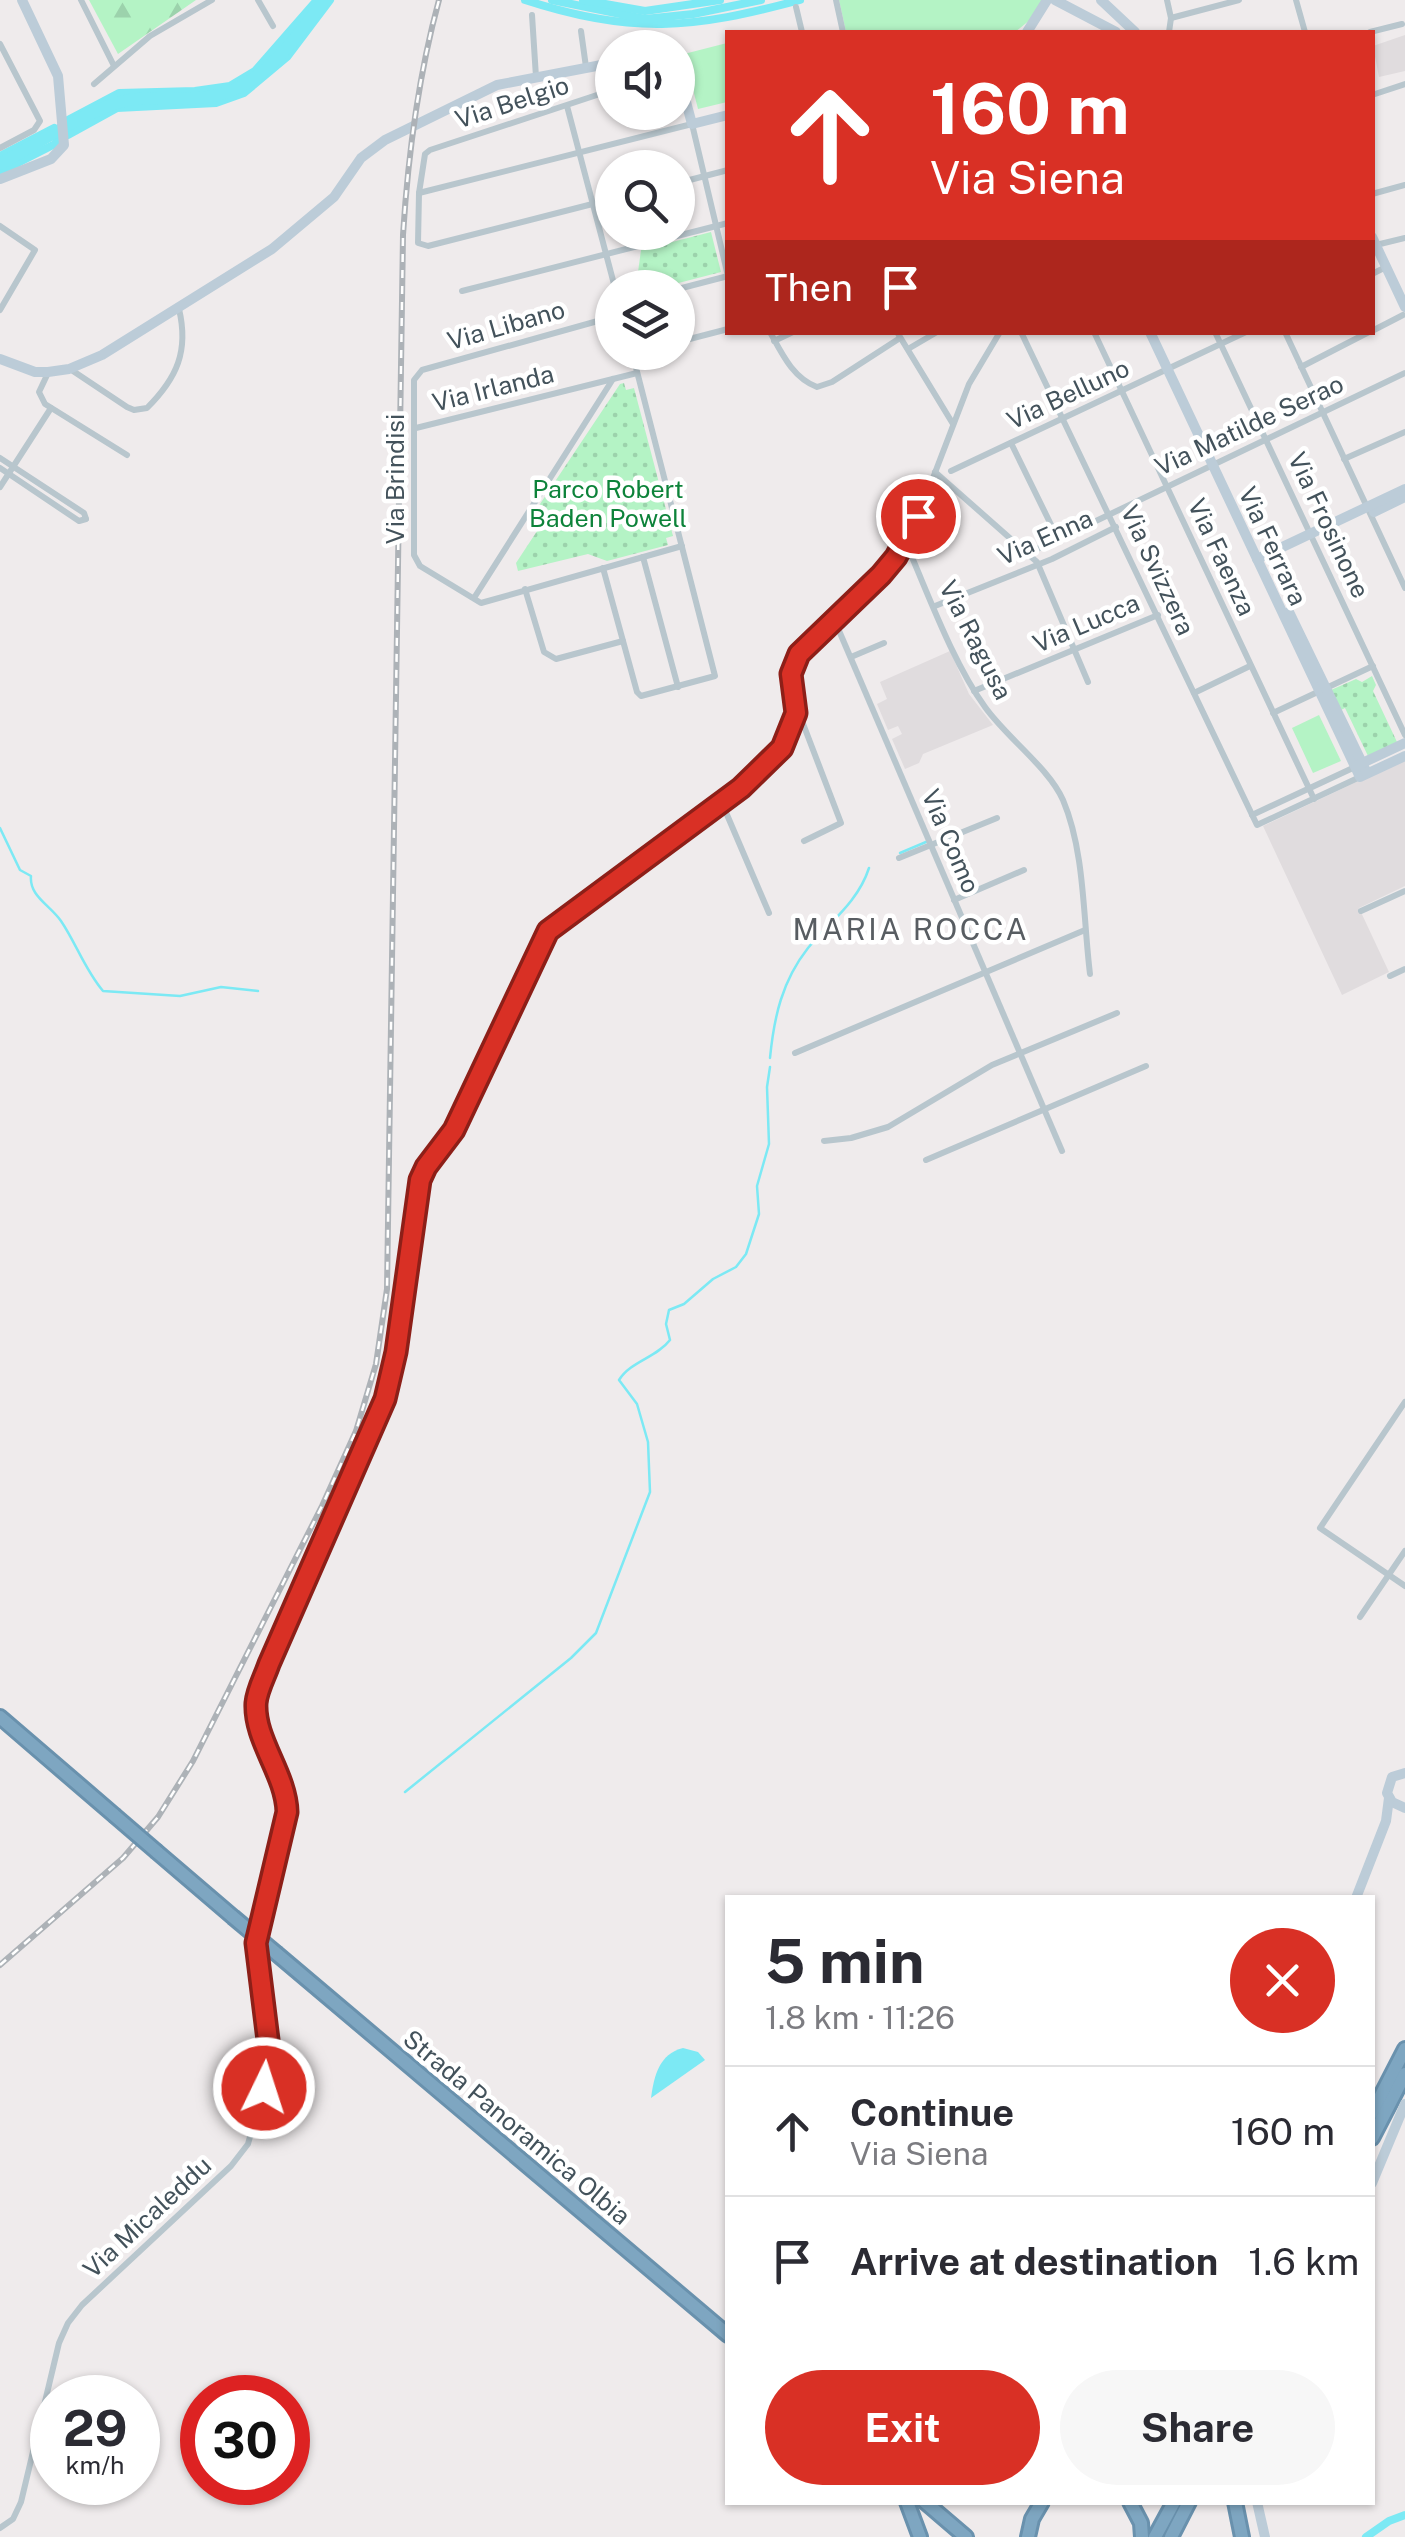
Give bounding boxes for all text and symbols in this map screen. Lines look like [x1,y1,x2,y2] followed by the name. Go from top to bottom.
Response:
[595,30,695,370] map controls
[595,30,695,130] button: sound
[930,67,1130,150] text: 160 m
[451,70,573,134] street label: Via Belgio
[765,70,895,200] icon: ahead
[595,150,695,250] button: search
[930,151,1125,204] text: Via Siena
[873,260,928,315] icon: arrive
[765,265,853,310] text: Then
[595,270,695,370] button: layers
[444,294,568,356] street label: Via Libano
[1002,353,1134,435] street label: Via Belluno
[429,358,557,418] street label: Via Irlanda
[1150,368,1348,482] street label: Via Matilde Serao
[380,414,410,544] street label: Via Brindisi
[1282,447,1376,603] street label: Via Frosinone
[529,474,687,533] park label: Parco Robert Baden Powell
[876,474,961,559] pin
[1232,482,1314,610] street label: Via Ferrara
[891,489,946,544] icon: arrive
[1182,494,1262,620] street label: Via Faenza
[1115,500,1201,640] street label: Via Svizzera
[993,503,1097,571] street label: Via Enna
[933,575,1019,705] street label: Via Ragusa
[1028,587,1144,659] street label: Via Lucca
[916,785,986,897] street label: Via Como
[793,911,1029,947] district label: MARIA ROCCA
[765,1926,925,1997] text: 5 min
[1230,1928,1335,2033] button: close
[765,1999,955,2036] text: 1.8 km · 11:26
[397,2023,637,2231] street label: Strada Panoramica Olbia
[212,2036,316,2140] position arrow
[850,2090,1014,2135] text: Continue
[765,2104,820,2159] icon: ahead
[1231,2109,1335,2154] text: 160 m
[850,2135,989,2172] text: Via Siena
[77,2150,217,2284] street label: Via Micaleddu
[765,2234,820,2289] icon: arrive
[850,2239,1218,2284] text: Arrive at destination
[1248,2239,1359,2284] text: 1.6 km
[765,2370,1040,2485] button: Exit
[1060,2370,1335,2485] button: Share
[180,2375,310,2505] speed limit sign: 30
[63,2398,127,2457] text: 29
[66,2450,124,2480] text: km/h

